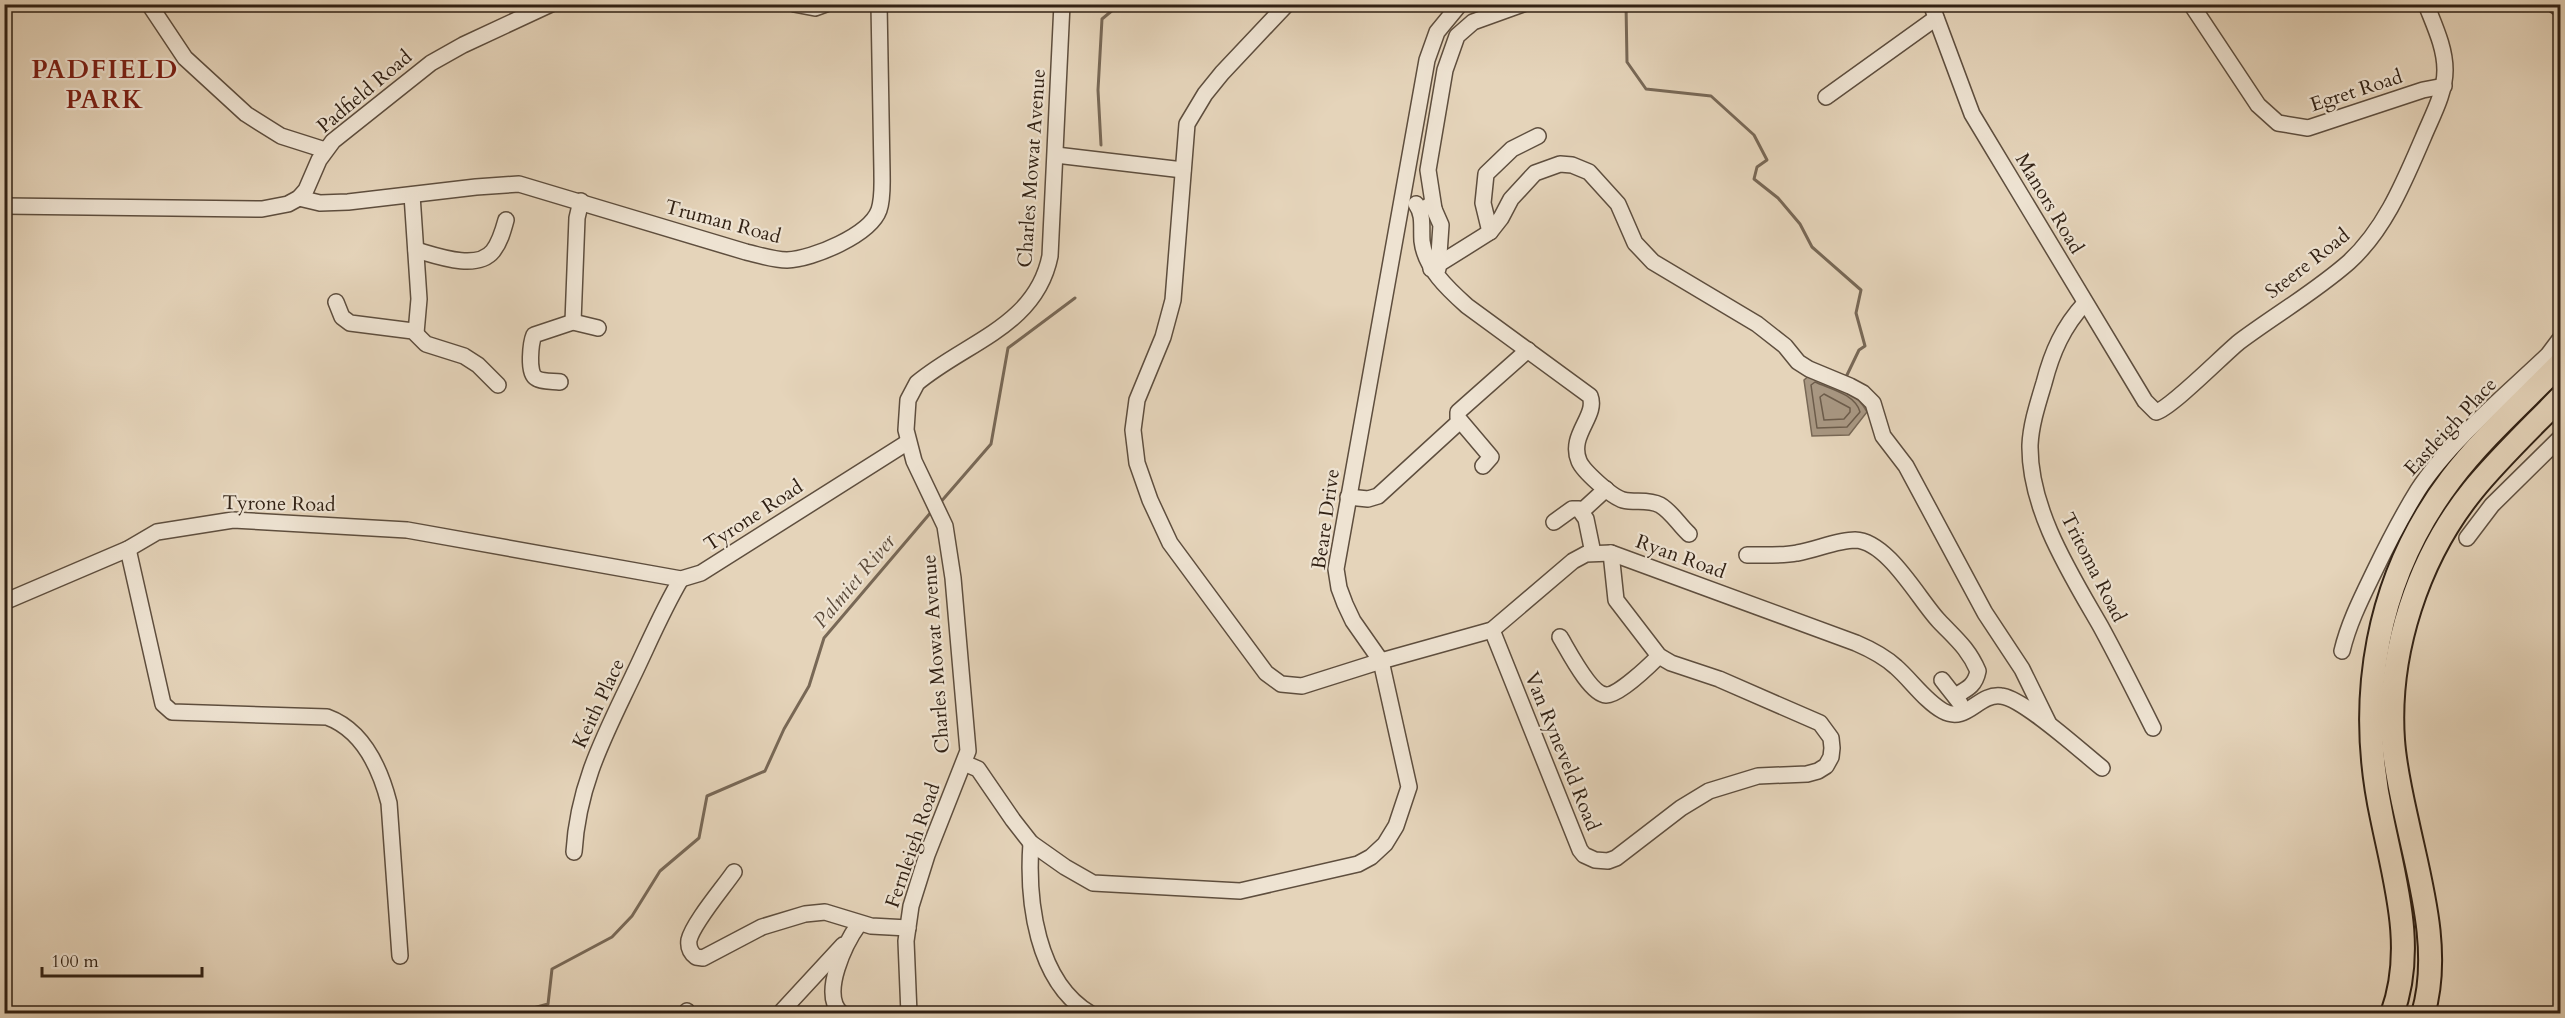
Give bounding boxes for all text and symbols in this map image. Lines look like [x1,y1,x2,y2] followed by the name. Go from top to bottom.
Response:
[311,43,418,139] street label: Padfield Road
[31,52,179,117] district label: PADFIELD PARK
[2307,63,2406,118] street label: Egret Road
[1011,68,1052,268] street label: Charles Mowat Avenue
[2009,148,2090,259] street label: Manors Road
[662,193,784,250] street label: Truman Road
[2260,222,2355,305] street label: Steere Road
[2398,371,2503,481] street label: Eastleigh Place
[1305,467,1346,571] street label: Beare Drive
[698,473,808,558] street label: Tyrone Road
[222,489,336,518] street label: Tyrone Road
[2054,508,2133,627] street label: Tritoma Road
[806,527,903,634] water label: Palmiet River
[1632,528,1730,585] street label: Ryan Road
[915,554,956,754] street label: Charles Mowat Avenue
[566,654,631,752] street label: Keith Place
[1518,668,1607,835] street label: Van Ryneveld Road
[878,779,947,911] street label: Fernleigh Road
[42,940,202,978] scale bar
[51,949,99,974] text: 100 m

